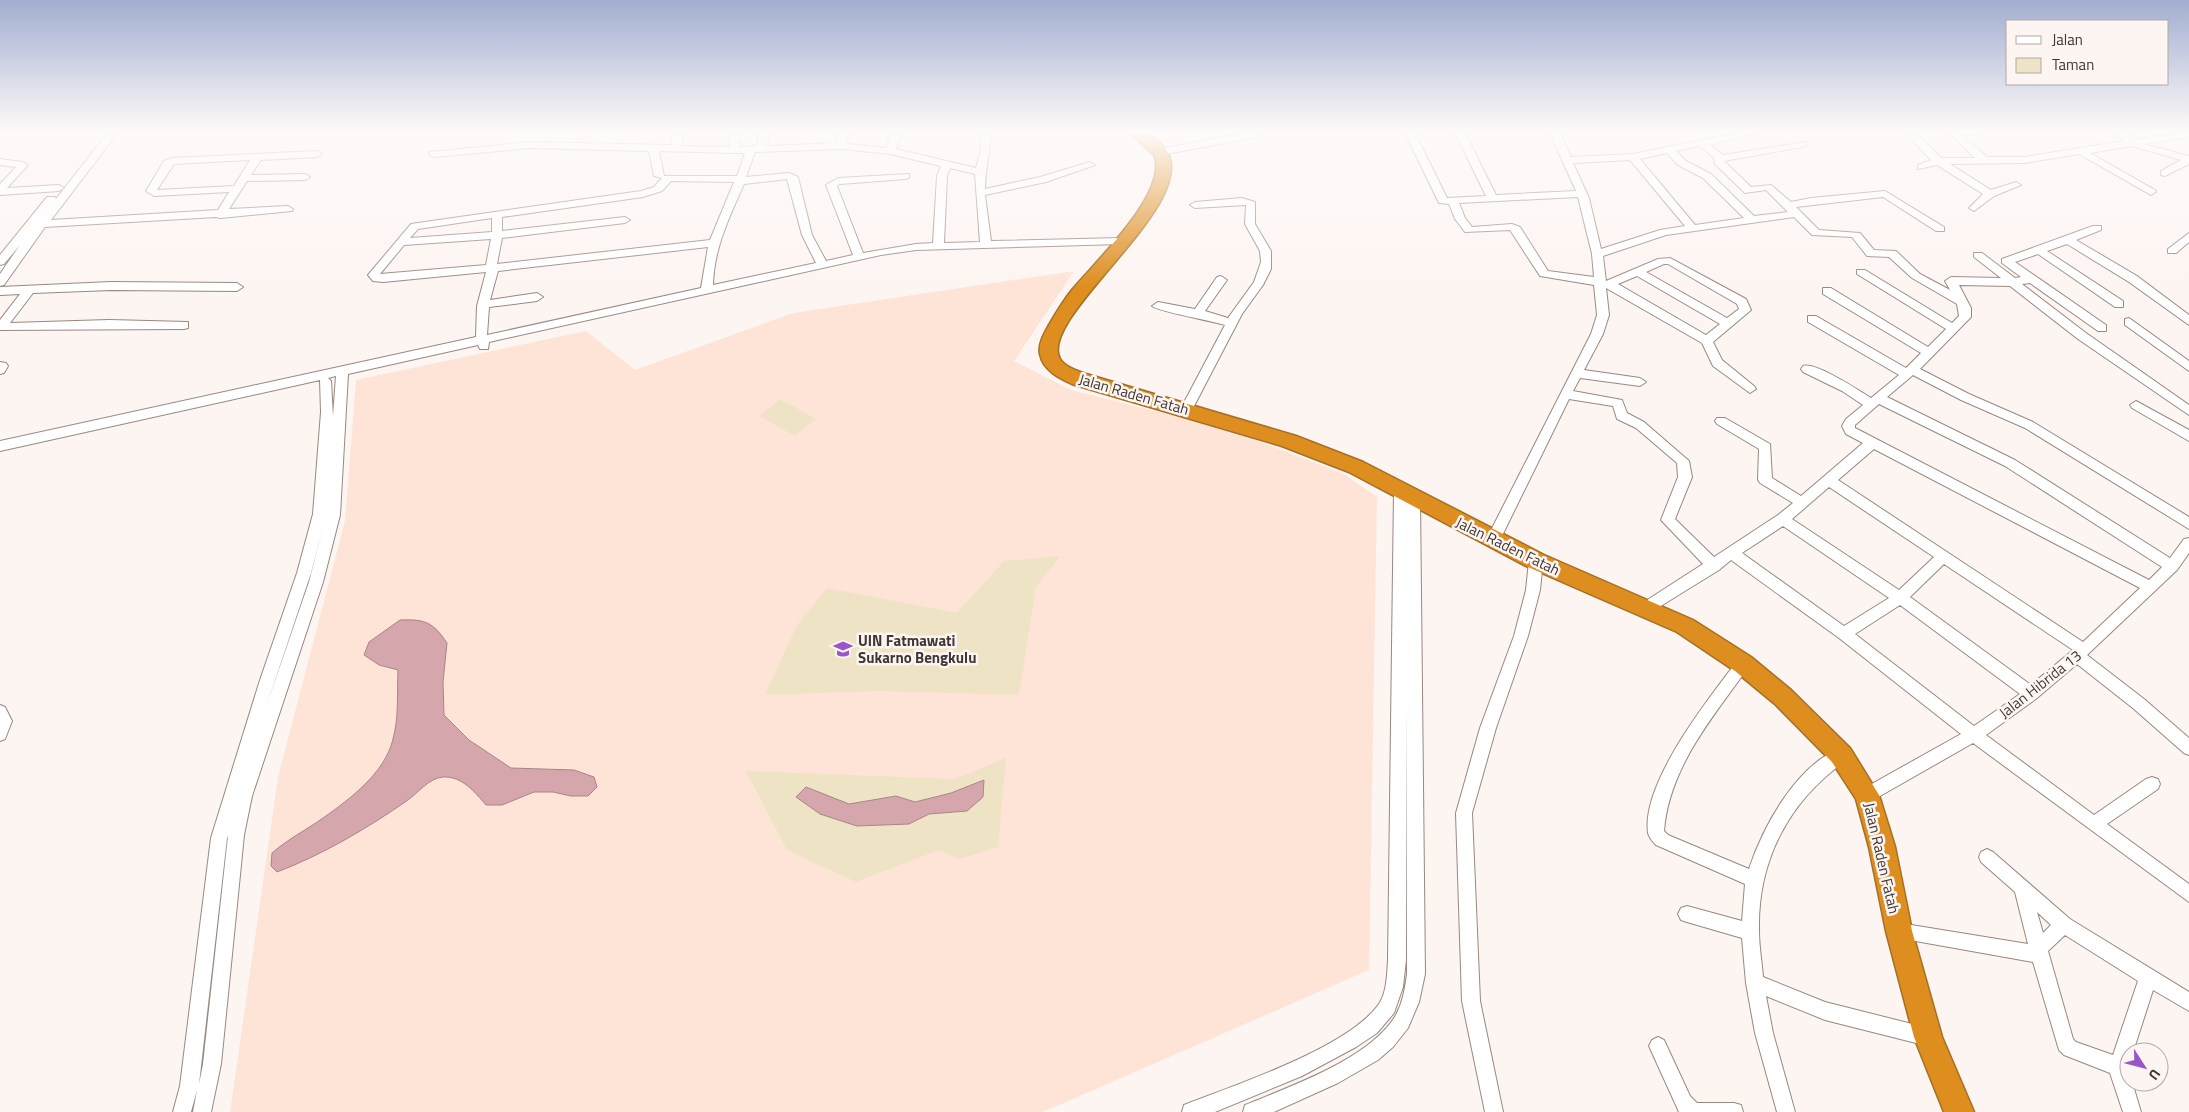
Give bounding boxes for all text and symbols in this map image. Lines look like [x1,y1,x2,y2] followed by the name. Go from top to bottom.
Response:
[2006,20,2169,85] legend
[2052,28,2083,51] text: Jalan
[2052,53,2094,76] text: Taman
[1076,367,1192,421] street label: Jalan Raden Fatah
[1452,511,1564,581] street label: Jalan Raden Fatah
[858,629,976,669] place label: UIN Fatmawati Sukarno Bengkulu
[832,638,854,660] school or university icon: UIN Fatmawati Sukarno Bengkulu
[1994,644,2086,724] street label: Jalan Hibrida 13
[1858,800,1906,916] street label: Jalan Raden Fatah
[2119,1042,2169,1092] north arrow
[2144,1065,2166,1085] text: U

